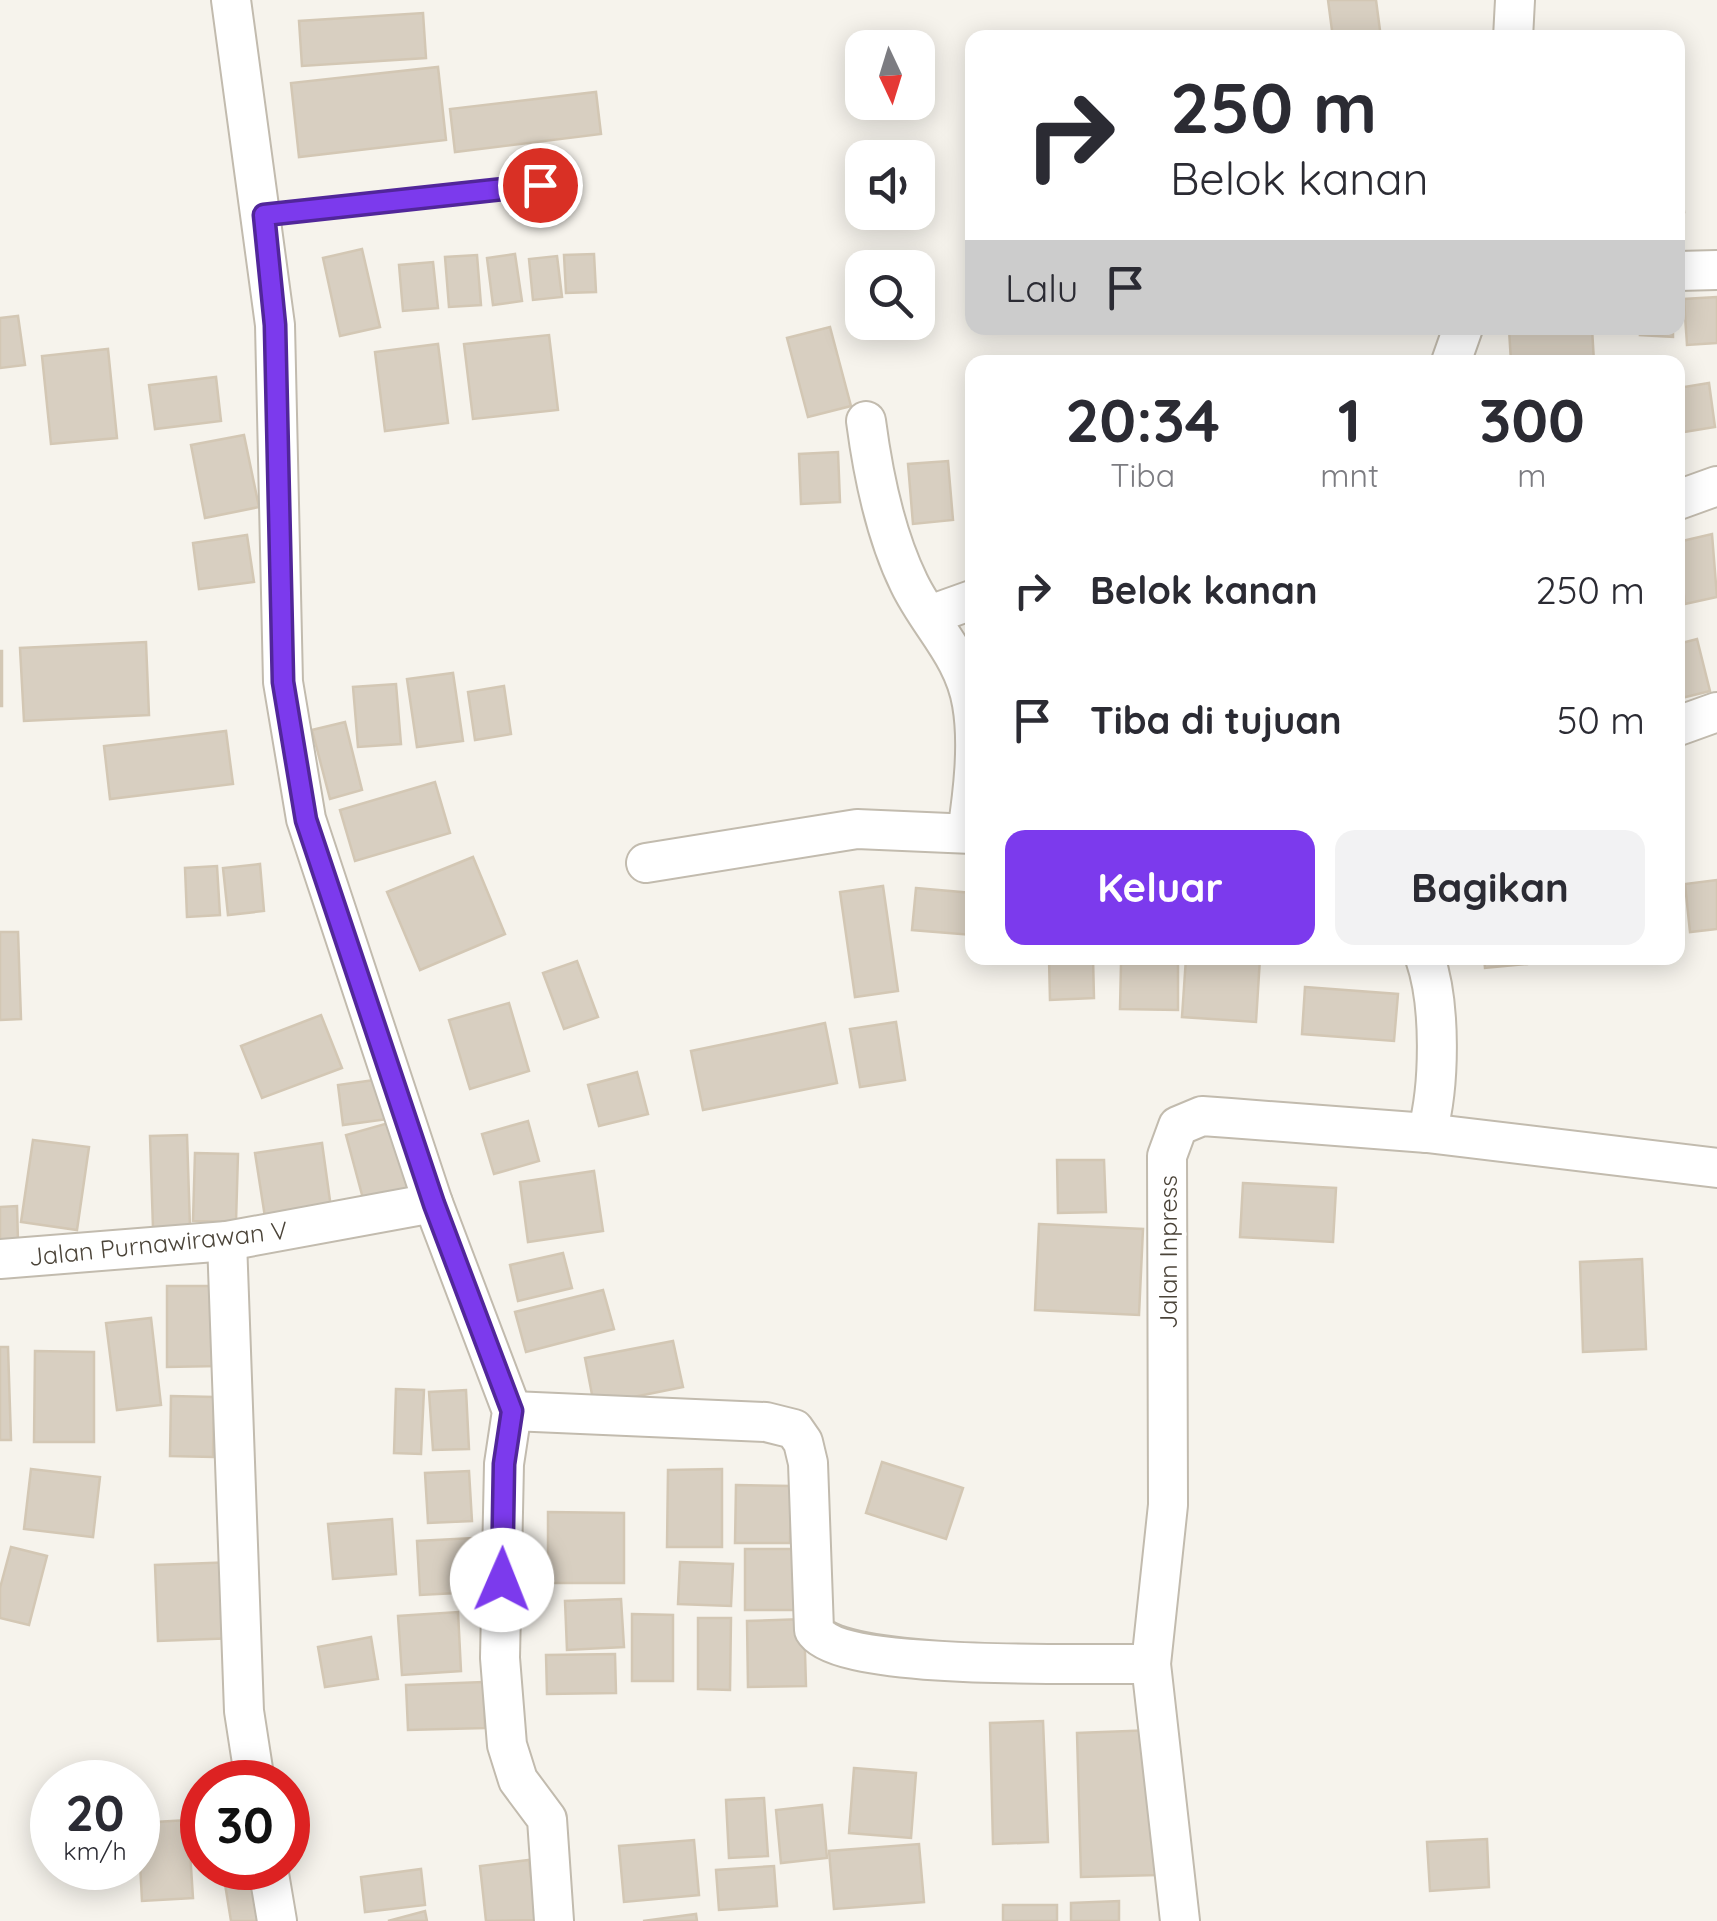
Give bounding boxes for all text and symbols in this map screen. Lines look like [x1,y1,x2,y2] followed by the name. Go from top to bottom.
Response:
[845,30,935,120] north arrow
[845,30,935,340] map controls
[1170,63,1377,151] text: 250 m
[1005,70,1135,200] icon: right
[845,140,935,230] button: sound
[498,143,583,228] pin
[1170,150,1429,206] text: Belok kanan
[513,158,568,213] icon: arrive
[845,250,935,340] button: search
[1098,260,1153,315] icon: arrive
[1005,264,1078,312] text: Lalu
[1065,382,1220,457] text: 20:34
[1338,382,1361,457] text: 1
[1479,382,1585,457] text: 300
[1110,455,1175,495] text: Tiba
[1320,455,1379,495] text: mnt
[1517,455,1546,495] text: m
[1005,563,1060,618] icon: right
[1090,566,1318,614] text: Belok kanan
[1536,566,1645,614] text: 250 m
[1005,693,1060,748] icon: arrive
[1090,696,1342,744] text: Tiba di tujuan
[1557,696,1645,744] text: 50 m
[1005,830,1315,945] button: Keluar
[1335,830,1645,945] button: Bagikan
[1152,1175,1183,1329] street label: Jalan Inpress
[27,1214,289,1272] street label: Jalan Purnawirawan V
[450,1528,554,1632] position arrow
[180,1760,310,1890] speed limit sign: 30
[65,1781,125,1844] text: 20
[63,1835,127,1866] text: km/h

